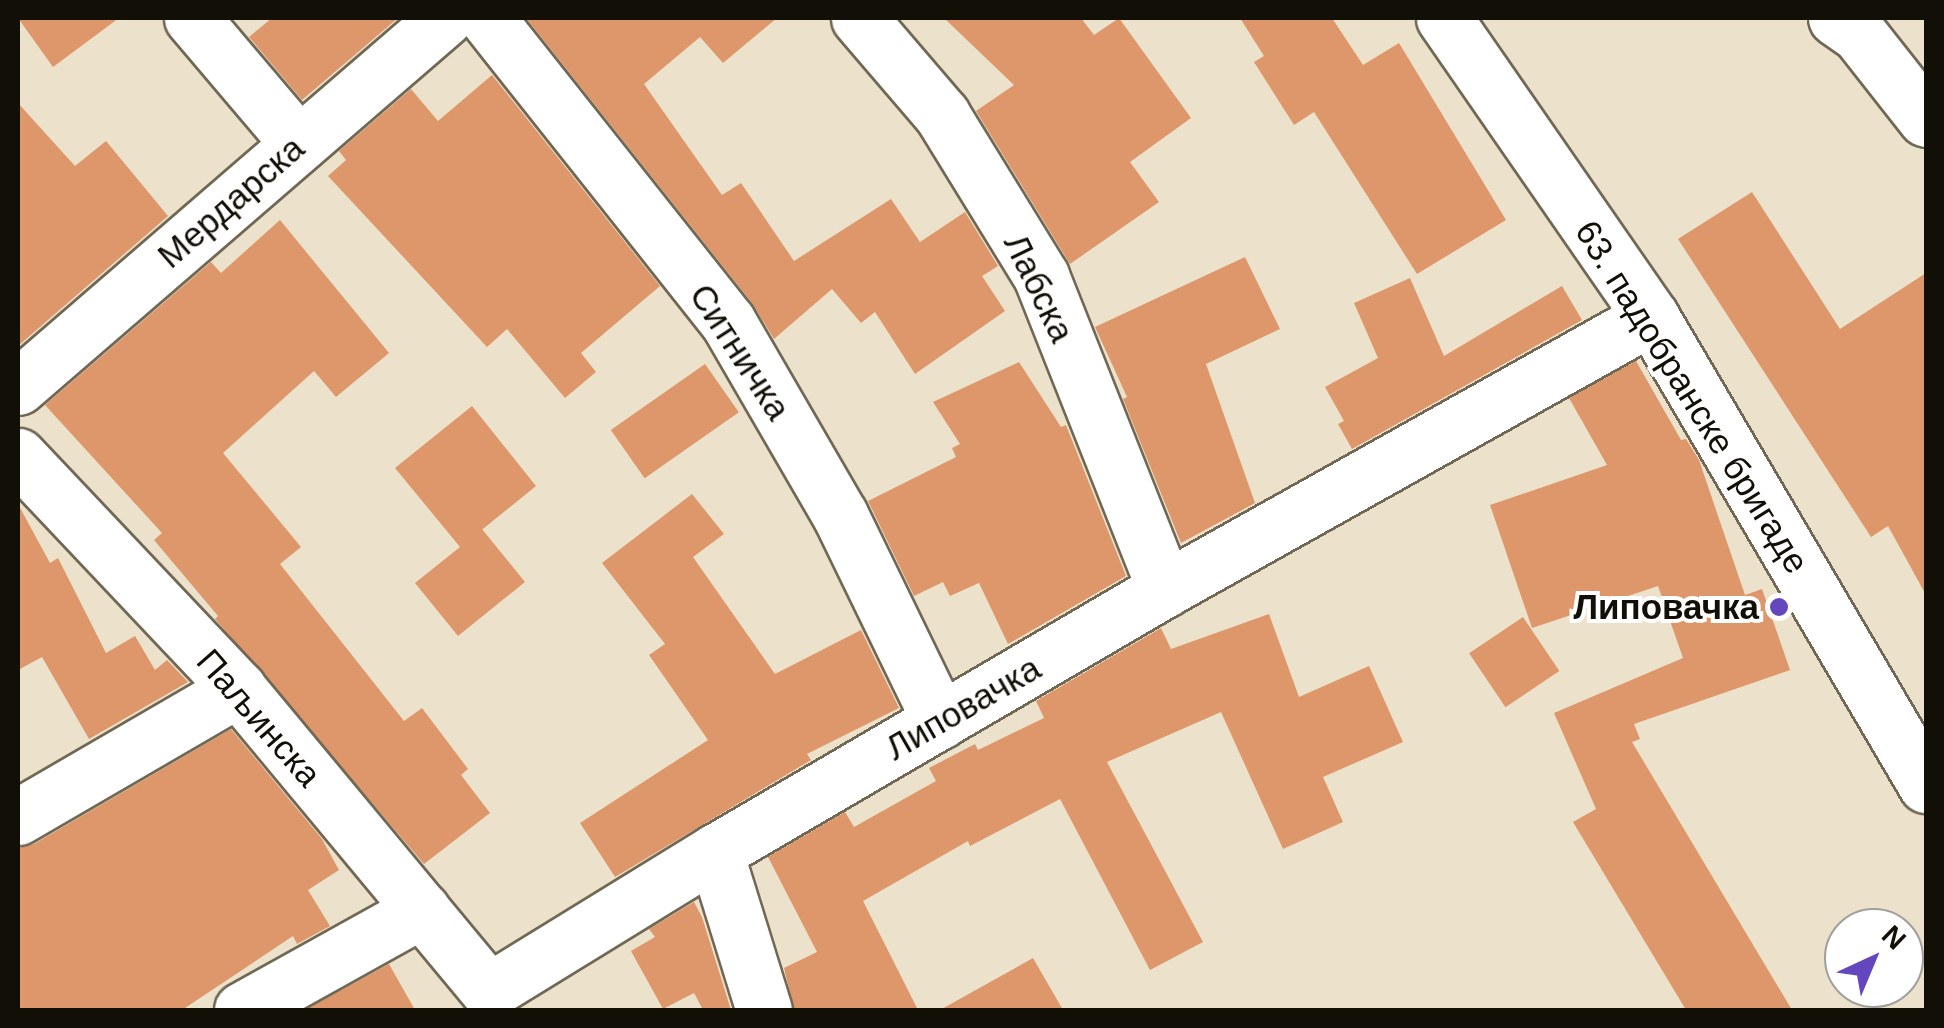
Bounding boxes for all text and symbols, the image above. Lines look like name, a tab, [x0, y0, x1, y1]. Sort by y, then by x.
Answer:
street label: Мердарска	[149, 127, 313, 277]
street label: 63. падобранске бригаде	[1566, 213, 1818, 581]
street label: Лабска	[995, 227, 1083, 349]
street label: Ситничка	[681, 276, 799, 428]
place label: Липовачка	[1573, 586, 1759, 628]
marker: Липовачка	[1768, 596, 1790, 618]
street label: Паљинска	[188, 641, 330, 795]
street label: Липовачка	[878, 647, 1048, 769]
north arrow	[1824, 908, 1924, 1008]
text: N	[1876, 919, 1912, 956]

